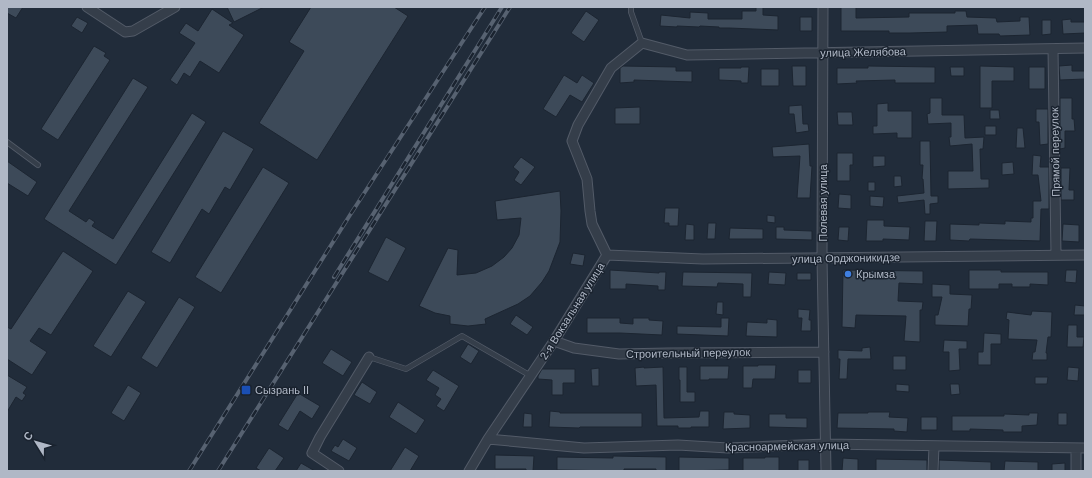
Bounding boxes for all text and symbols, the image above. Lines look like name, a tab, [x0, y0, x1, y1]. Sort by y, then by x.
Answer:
street label: улица Желябова	[820, 45, 907, 59]
street label: Прямой переулок	[1048, 107, 1062, 197]
street label: Полевая улица	[817, 163, 829, 242]
street label: улица Орджоникидзе	[792, 251, 900, 265]
street label: 2-я Вокзальная улица	[537, 260, 607, 362]
place label: Крымза	[856, 268, 896, 280]
marker: Крымза	[843, 269, 853, 279]
street label: Строительный переулок	[626, 346, 750, 360]
marker: Сызрань II	[240, 384, 252, 396]
place label: Сызрань II	[255, 384, 309, 396]
north arrow	[16, 422, 56, 462]
text: С	[21, 429, 35, 443]
street label: Красноармейская улица	[725, 439, 850, 453]

